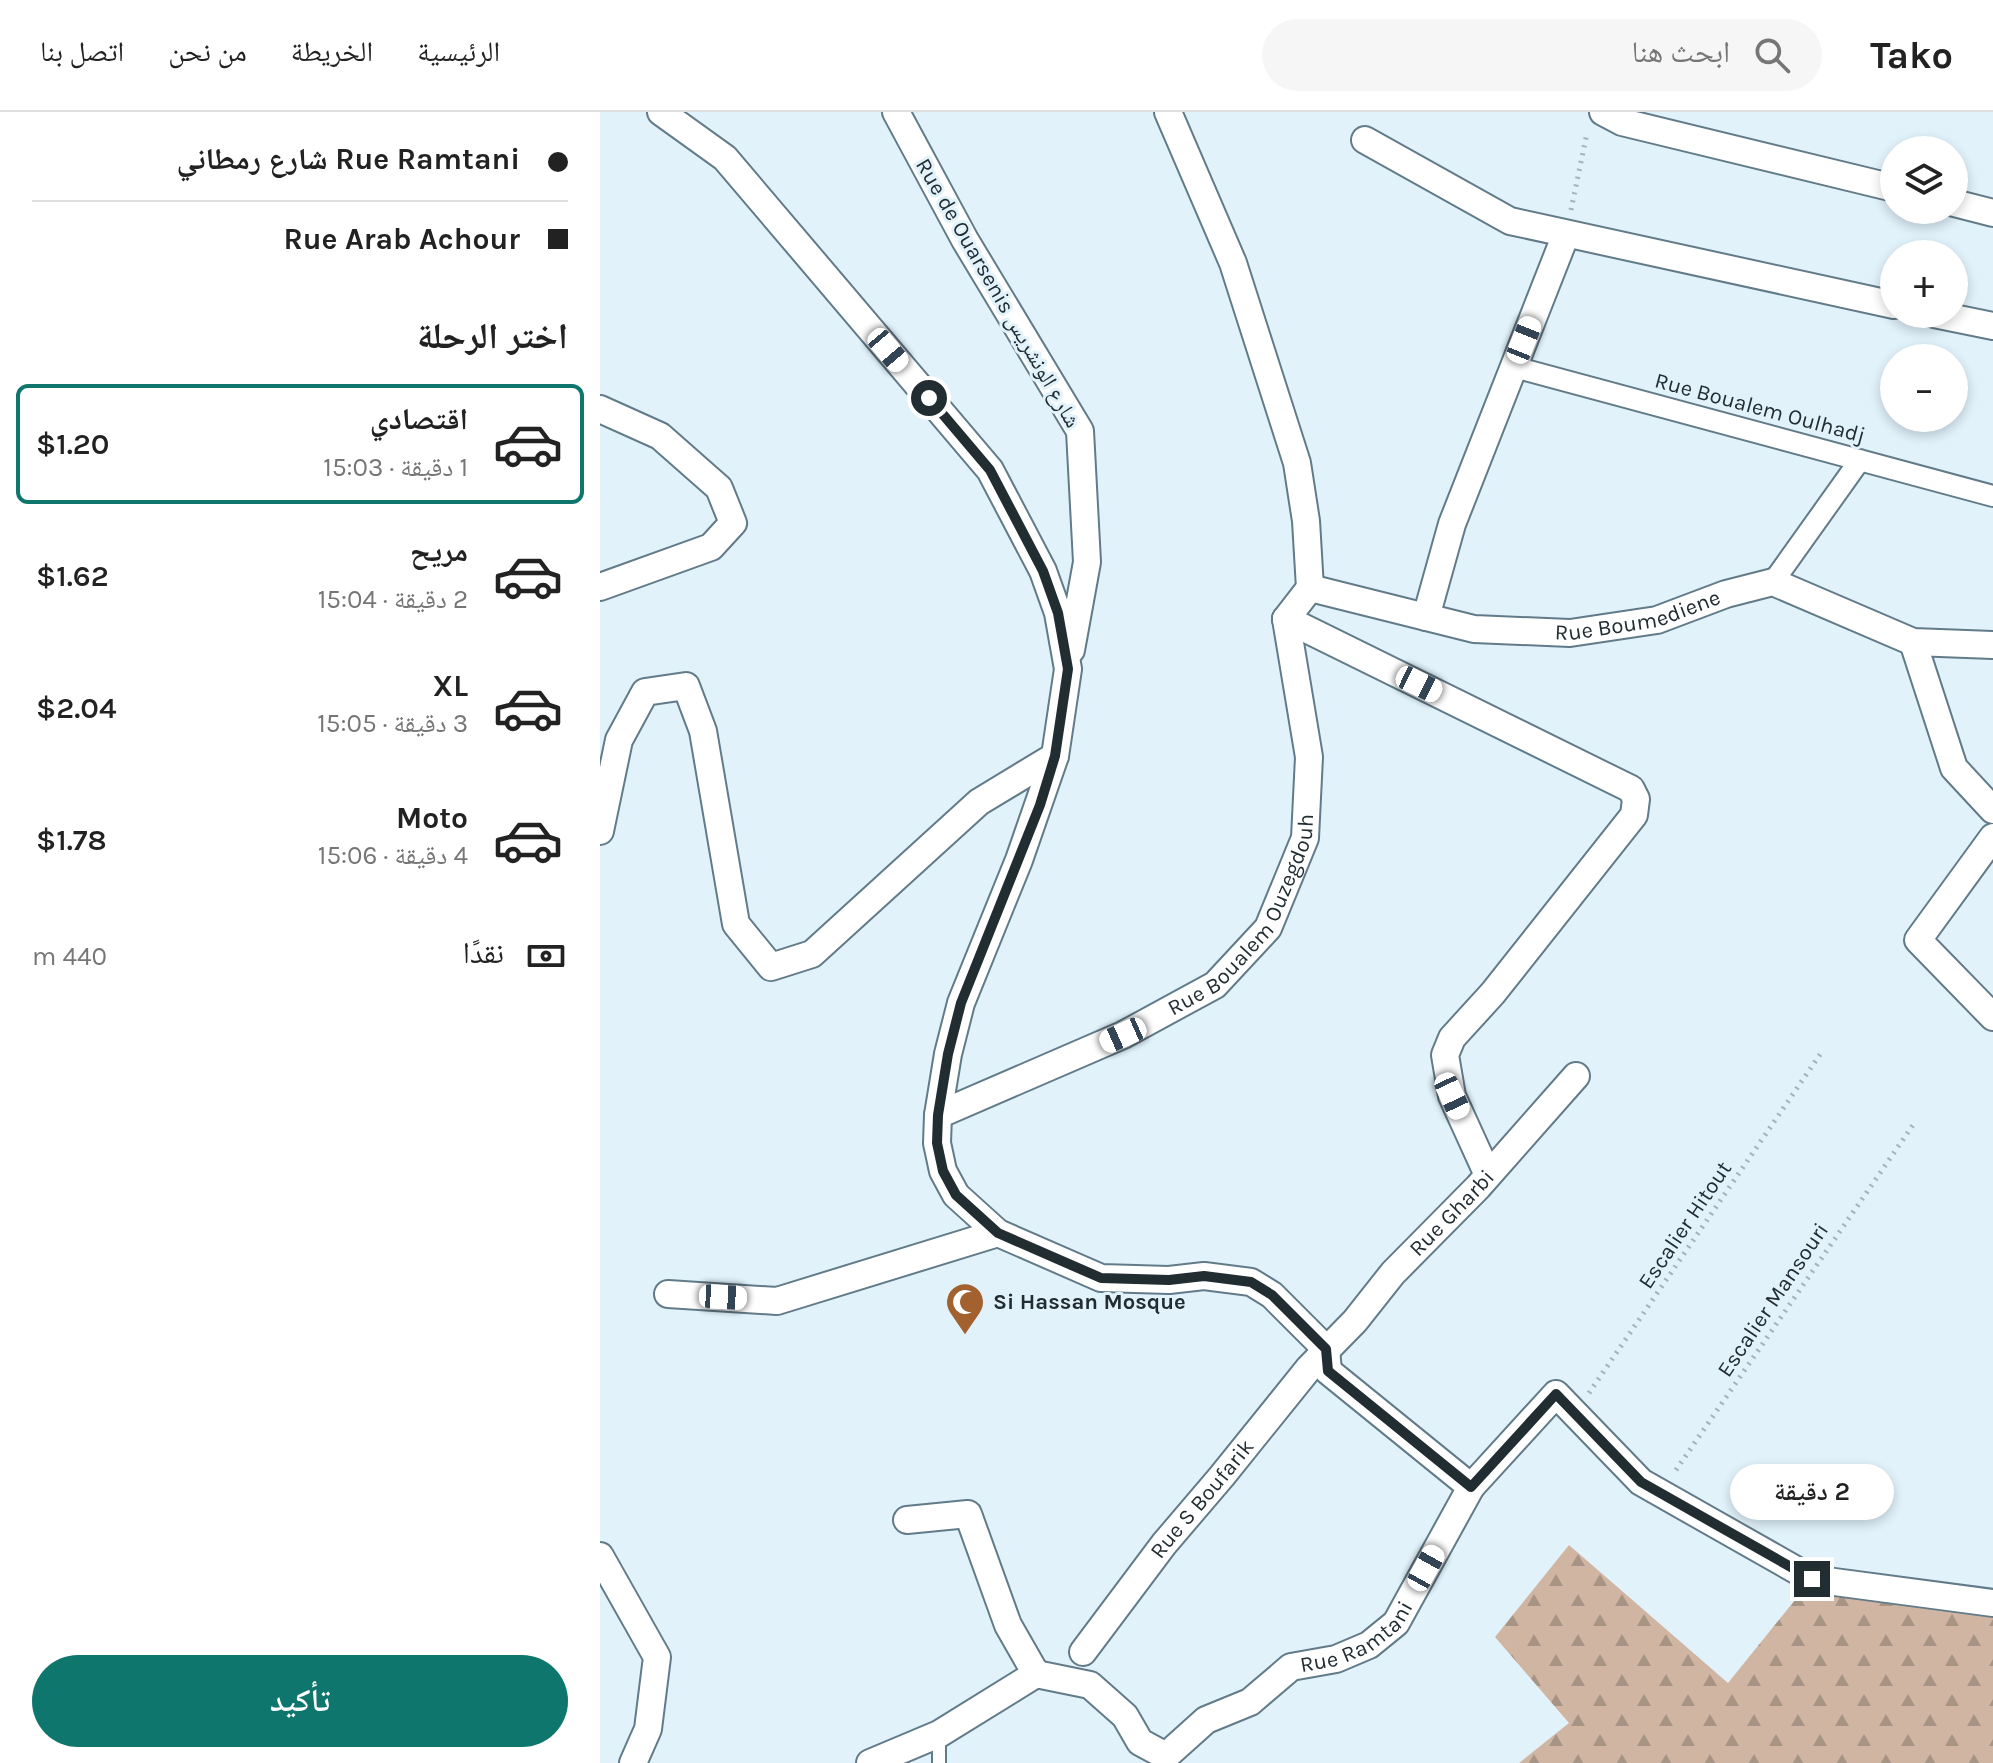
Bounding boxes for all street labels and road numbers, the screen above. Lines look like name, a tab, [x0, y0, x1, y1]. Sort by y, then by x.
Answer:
street label: Rue de Ouarsenis شارع الونشريس	[910, 154, 1086, 432]
street label: Rue Boualem Oulhadj	[1652, 367, 1868, 449]
street label: Rue Boumediene	[1554, 584, 1724, 646]
street label: Rue Boualem Ouzegdouh	[1163, 813, 1319, 1021]
street label: Escalier Hitout	[1633, 1156, 1737, 1294]
street label: Rue Gharbi	[1404, 1165, 1500, 1262]
street label: Escalier Mansouri	[1712, 1218, 1834, 1382]
street label: Rue S Boufarik	[1145, 1434, 1259, 1564]
street label: Rue Ramtani	[1298, 1597, 1418, 1678]

